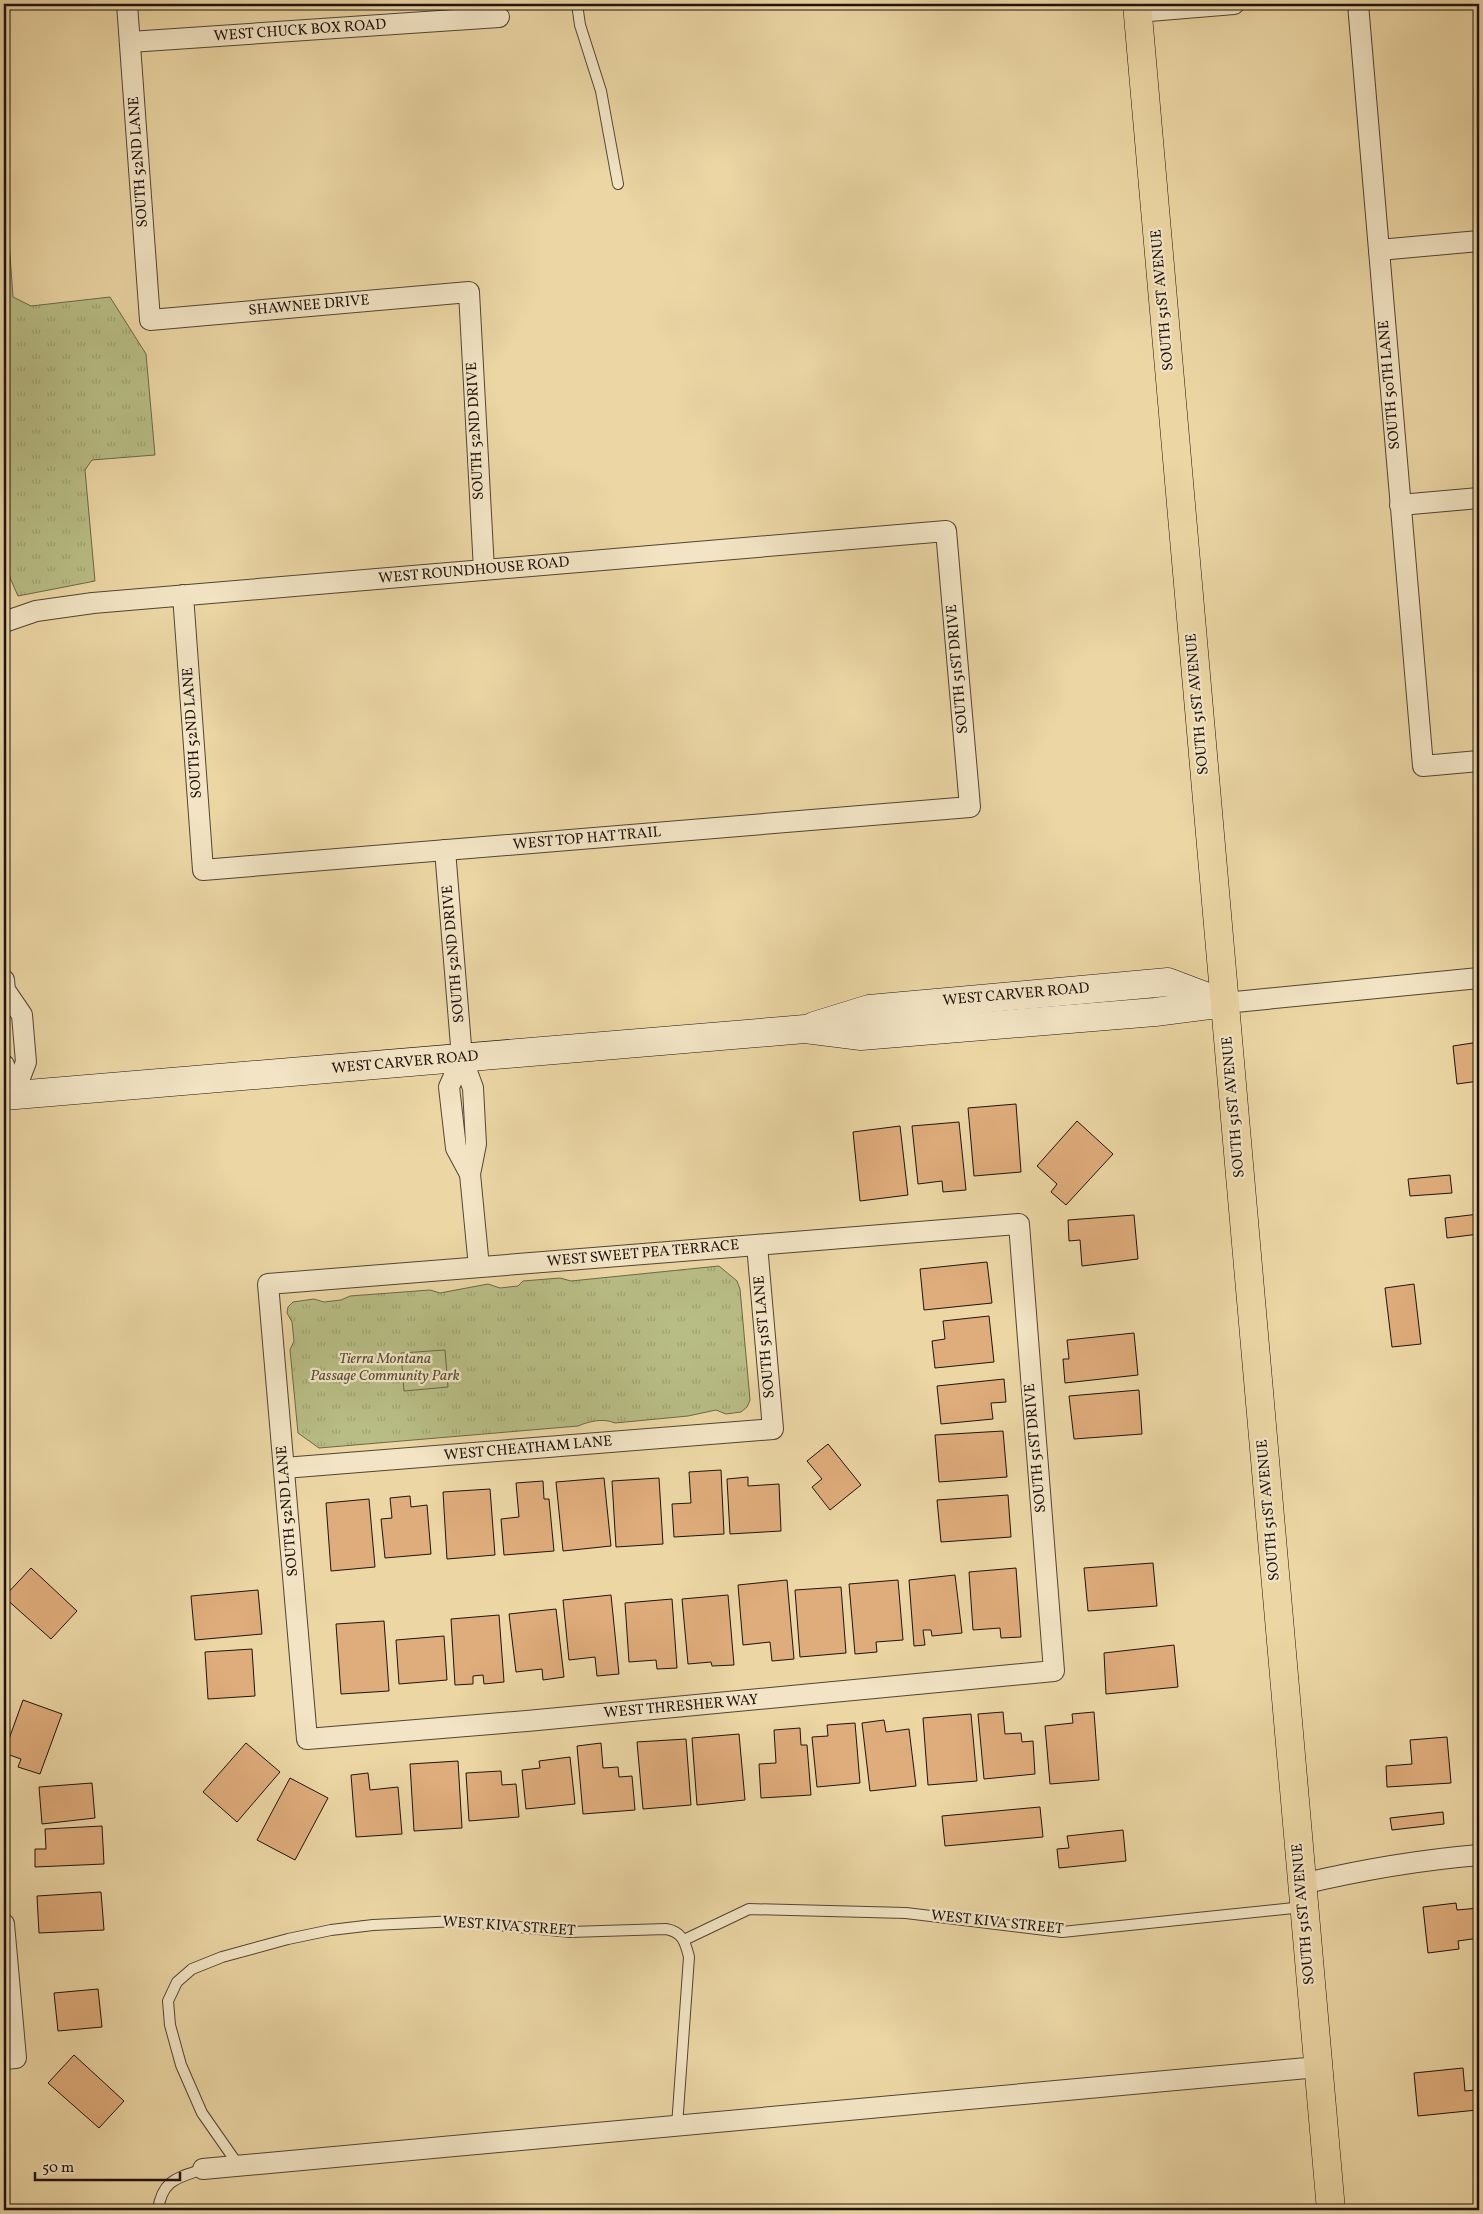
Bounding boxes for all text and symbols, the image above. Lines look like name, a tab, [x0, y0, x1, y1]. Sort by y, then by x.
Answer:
street label: WEST CHUCK BOX ROAD	[213, 14, 387, 48]
street label: SOUTH 52ND LANE	[124, 96, 154, 228]
street label: SOUTH 51ST AVENUE	[1146, 228, 1180, 372]
street label: SHAWNEE DRIVE	[248, 290, 370, 322]
street label: SOUTH 50TH LANE	[1374, 319, 1406, 451]
street label: SOUTH 52ND DRIVE	[462, 361, 490, 501]
street label: WEST ROUNDHOUSE ROAD	[378, 552, 570, 590]
street label: SOUTH 51ST DRIVE	[942, 603, 974, 735]
street label: SOUTH 51ST AVENUE	[1181, 632, 1215, 776]
street label: SOUTH 52ND LANE	[178, 667, 208, 799]
street label: WEST TOP HAT TRAIL	[512, 822, 662, 856]
street label: SOUTH 52ND DRIVE	[438, 884, 470, 1024]
street label: WEST CARVER ROAD	[942, 978, 1090, 1012]
street label: SOUTH 51ST AVENUE	[1217, 1035, 1251, 1179]
street label: WEST CARVER ROAD	[331, 1046, 479, 1080]
street label: WEST SWEET PEA TERRACE	[546, 1235, 740, 1273]
street label: SOUTH 51ST LANE	[749, 1275, 781, 1399]
park label: Tierra Montana Passage Community Park	[310, 1349, 460, 1387]
street label: SOUTH 51ST DRIVE	[1020, 1382, 1052, 1514]
street label: WEST CHEATHAM LANE	[443, 1431, 613, 1467]
street label: SOUTH 51ST AVENUE	[1252, 1438, 1286, 1582]
street label: SOUTH 52ND LANE	[272, 1445, 304, 1577]
street label: WEST THRESHER WAY	[603, 1690, 760, 1724]
street label: SOUTH 51ST AVENUE	[1287, 1842, 1321, 1986]
street label: WEST KIVA STREET	[930, 1906, 1065, 1940]
street label: WEST KIVA STREET	[442, 1912, 576, 1942]
scale bar	[35, 2149, 180, 2181]
text: 50 m	[42, 2158, 74, 2179]

